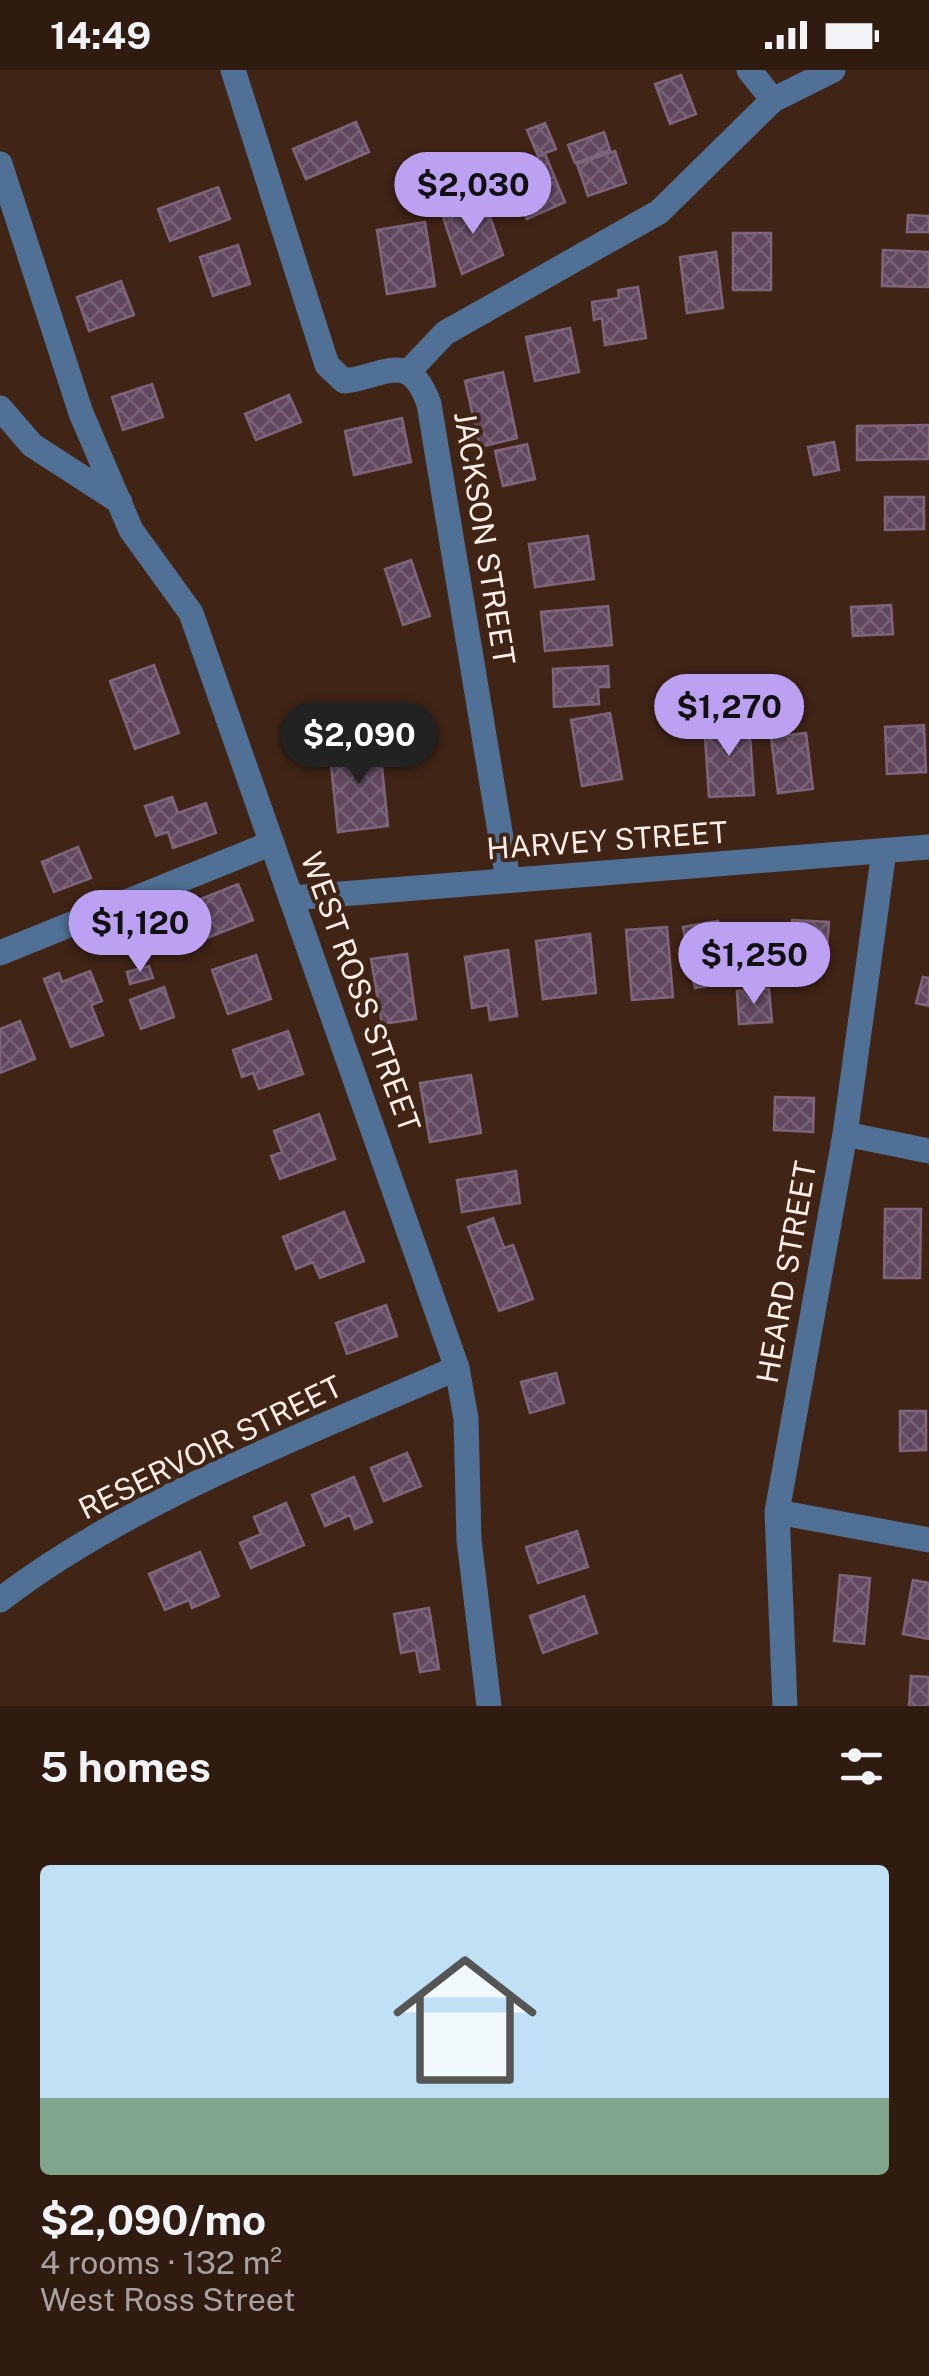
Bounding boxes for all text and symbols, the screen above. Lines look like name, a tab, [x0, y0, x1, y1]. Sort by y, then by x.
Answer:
text: 14:49	[50, 13, 151, 58]
pin: $2,030	[392, 152, 554, 237]
text: $2,030	[416, 166, 530, 203]
street label: JACKSON STREET	[447, 409, 523, 668]
pin: $1,270	[648, 674, 810, 759]
text: $1,270	[676, 688, 782, 725]
pin: $2,090	[278, 702, 440, 787]
text: $2,090	[302, 716, 416, 753]
street label: HARVEY STREET	[485, 814, 729, 866]
street label: WEST ROSS STREET	[294, 847, 428, 1137]
pin: $1,120	[59, 890, 221, 975]
text: $1,120	[91, 904, 189, 941]
pin: $1,250	[673, 922, 835, 1007]
text: $1,250	[700, 936, 808, 973]
street label: HEARD STREET	[749, 1158, 823, 1386]
street label: RESERVOIR STREET	[72, 1367, 348, 1526]
icon: filters	[834, 1739, 889, 1794]
text: 5 homes	[40, 1742, 211, 1791]
icon: home	[375, 1930, 555, 2110]
text: $2,090/mo	[40, 2195, 266, 2244]
text: 4 rooms · 132 m²	[40, 2244, 282, 2281]
text: West Ross Street	[40, 2281, 296, 2318]

